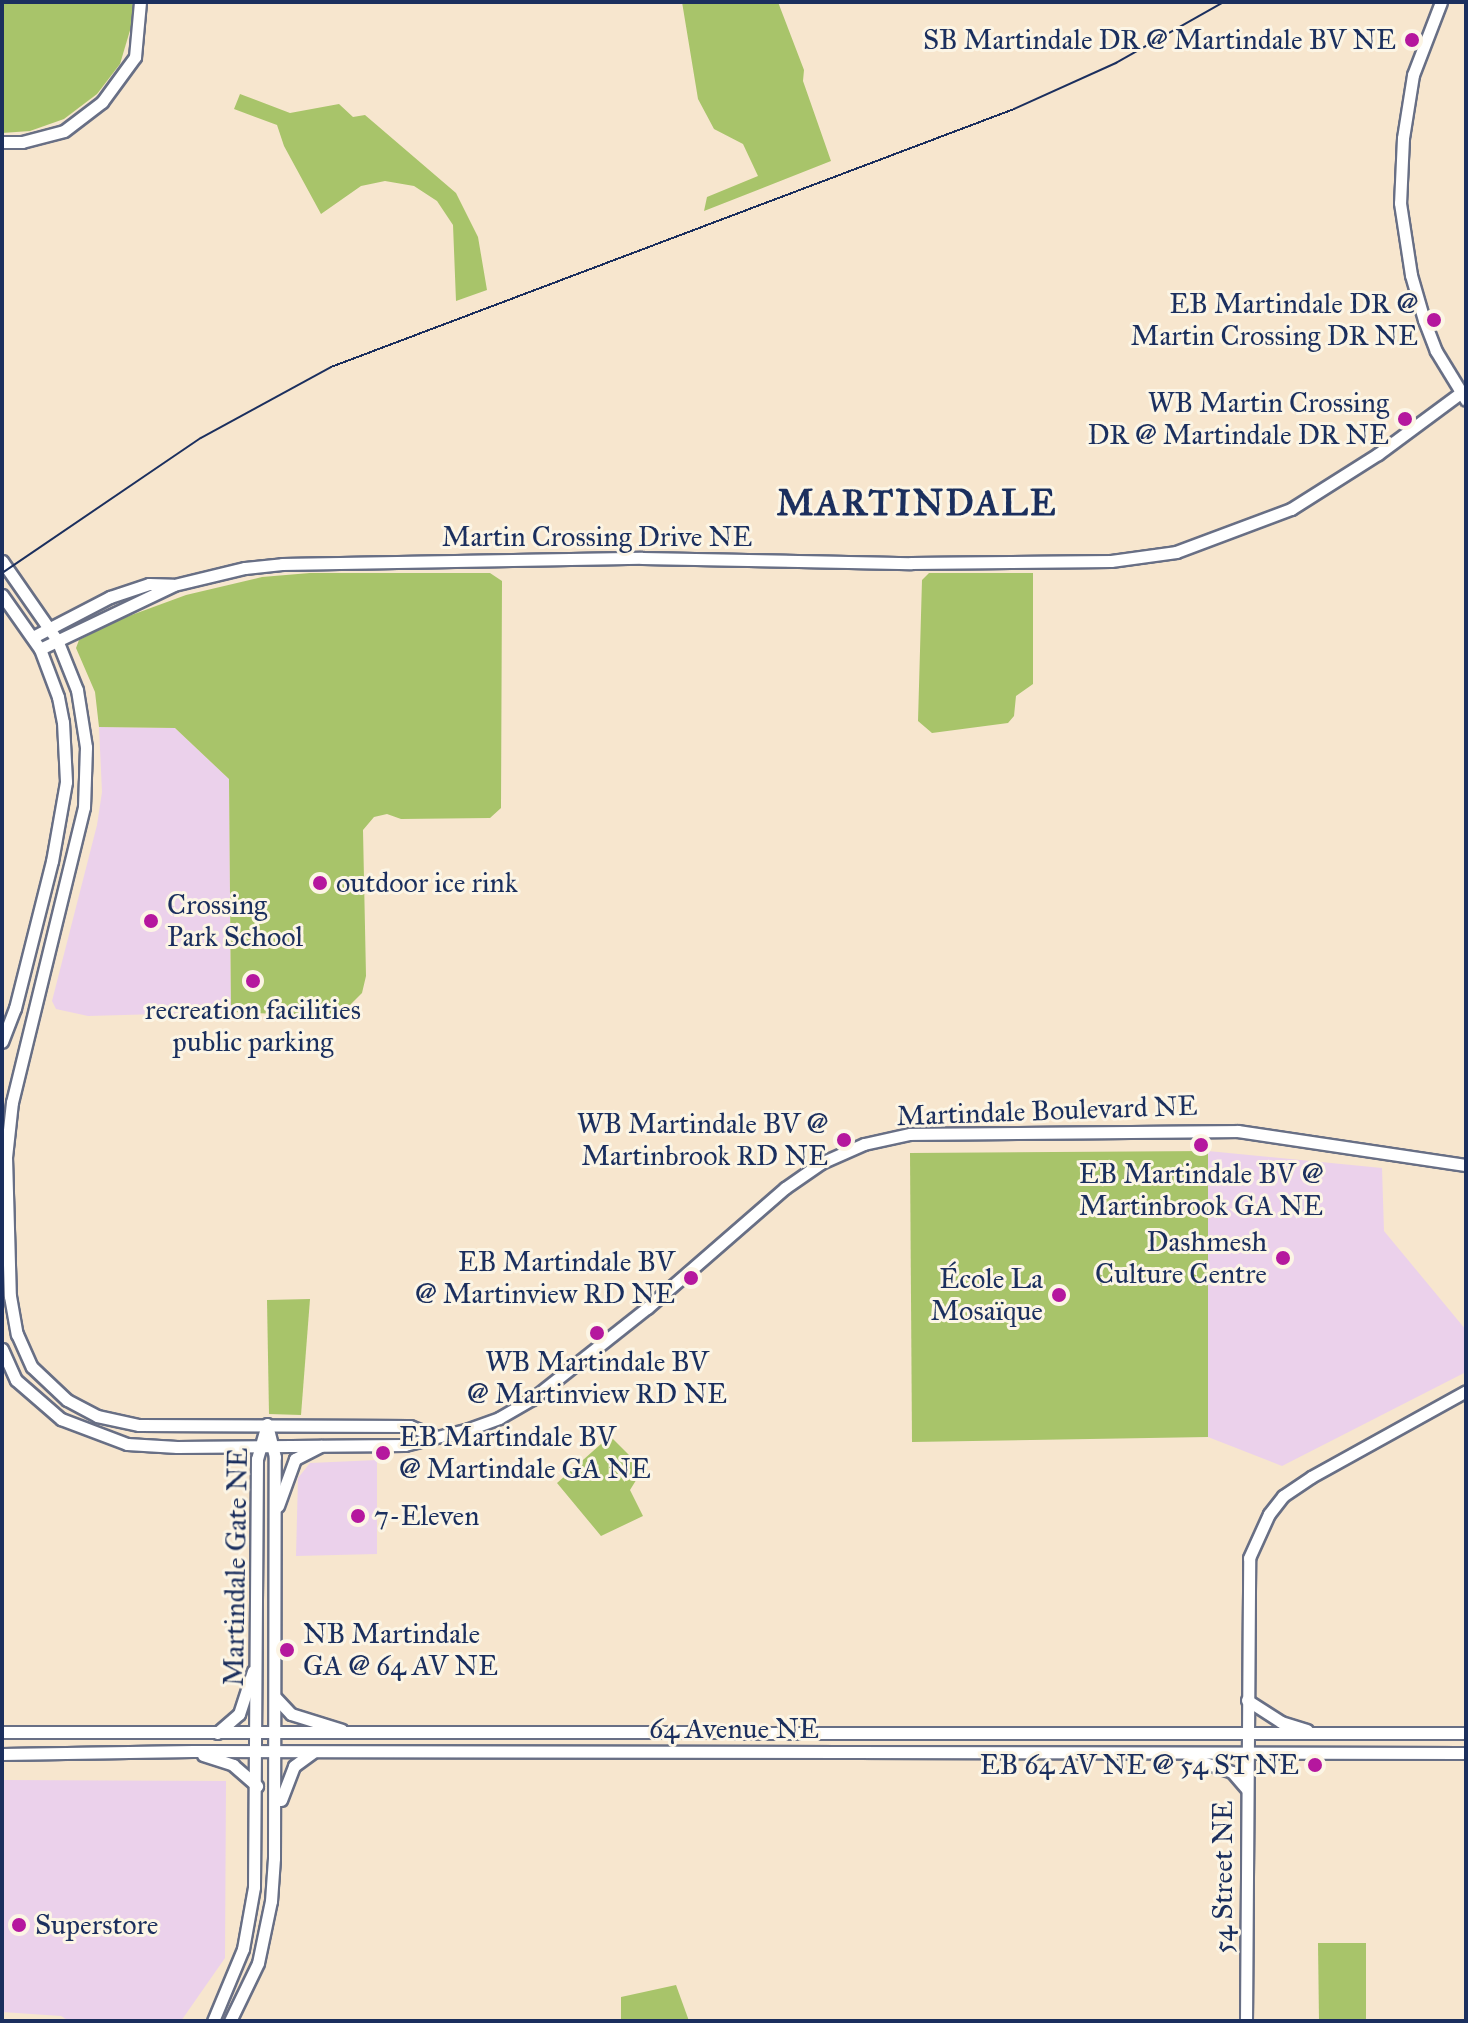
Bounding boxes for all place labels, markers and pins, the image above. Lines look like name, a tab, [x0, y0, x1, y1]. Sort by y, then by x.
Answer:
place label: SB Martindale DR @ Martindale BV NE	[923, 23, 1396, 57]
marker: SB Martindale DR @ Martindale BV NE	[1403, 31, 1421, 49]
place label: EB Martindale DR @ Martin Crossing DR NE	[1131, 287, 1418, 353]
marker: EB Martindale DR @ Martin Crossing DR NE	[1425, 311, 1443, 329]
place label: WB Martin Crossing DR @ Martindale DR NE	[1088, 386, 1389, 452]
marker: WB Martin Crossing DR @ Martindale DR NE	[1396, 410, 1414, 428]
place label: outdoor ice rink	[336, 866, 518, 900]
marker: outdoor ice rink	[311, 874, 329, 892]
place label: Crossing Park School	[167, 888, 303, 954]
marker: Crossing Park School	[142, 912, 160, 930]
marker: recreation facilities public parking	[244, 972, 262, 990]
place label: recreation facilities public parking	[145, 993, 361, 1059]
place label: WB Martindale BV @ Martinbrook RD NE	[577, 1107, 828, 1173]
marker: WB Martindale BV @ Martinbrook RD NE	[835, 1131, 853, 1149]
marker: EB Martindale BV @ Martinbrook GA NE	[1192, 1136, 1210, 1154]
place label: EB Martindale BV @ Martinbrook GA NE	[1079, 1157, 1323, 1223]
place label: Dashmesh Culture Centre	[1095, 1225, 1267, 1291]
place label: EB Martindale BV @ Martinview RD NE	[415, 1245, 675, 1311]
marker: Dashmesh Culture Centre	[1274, 1249, 1292, 1267]
place label: École La Mosaïque	[931, 1262, 1043, 1328]
marker: EB Martindale BV @ Martinview RD NE	[682, 1269, 700, 1287]
marker: École La Mosaïque	[1050, 1286, 1068, 1304]
marker: WB Martindale BV @ Martinview RD NE	[588, 1324, 606, 1342]
place label: WB Martindale BV @ Martinview RD NE	[467, 1345, 727, 1411]
place label: EB Martindale BV @ Martindale GA NE	[399, 1420, 651, 1486]
marker: EB Martindale BV @ Martindale GA NE	[374, 1444, 392, 1462]
place label: 7-Eleven	[374, 1499, 479, 1533]
marker: 7-Eleven	[349, 1507, 367, 1525]
place label: NB Martindale GA @ 64 AV NE	[303, 1617, 498, 1683]
marker: NB Martindale GA @ 64 AV NE	[278, 1641, 296, 1659]
place label: EB 64 AV NE @ 54 ST NE	[980, 1748, 1299, 1782]
marker: EB 64 AV NE @ 54 ST NE	[1306, 1756, 1324, 1774]
place label: Superstore	[35, 1908, 159, 1942]
marker: Superstore	[10, 1916, 28, 1934]

